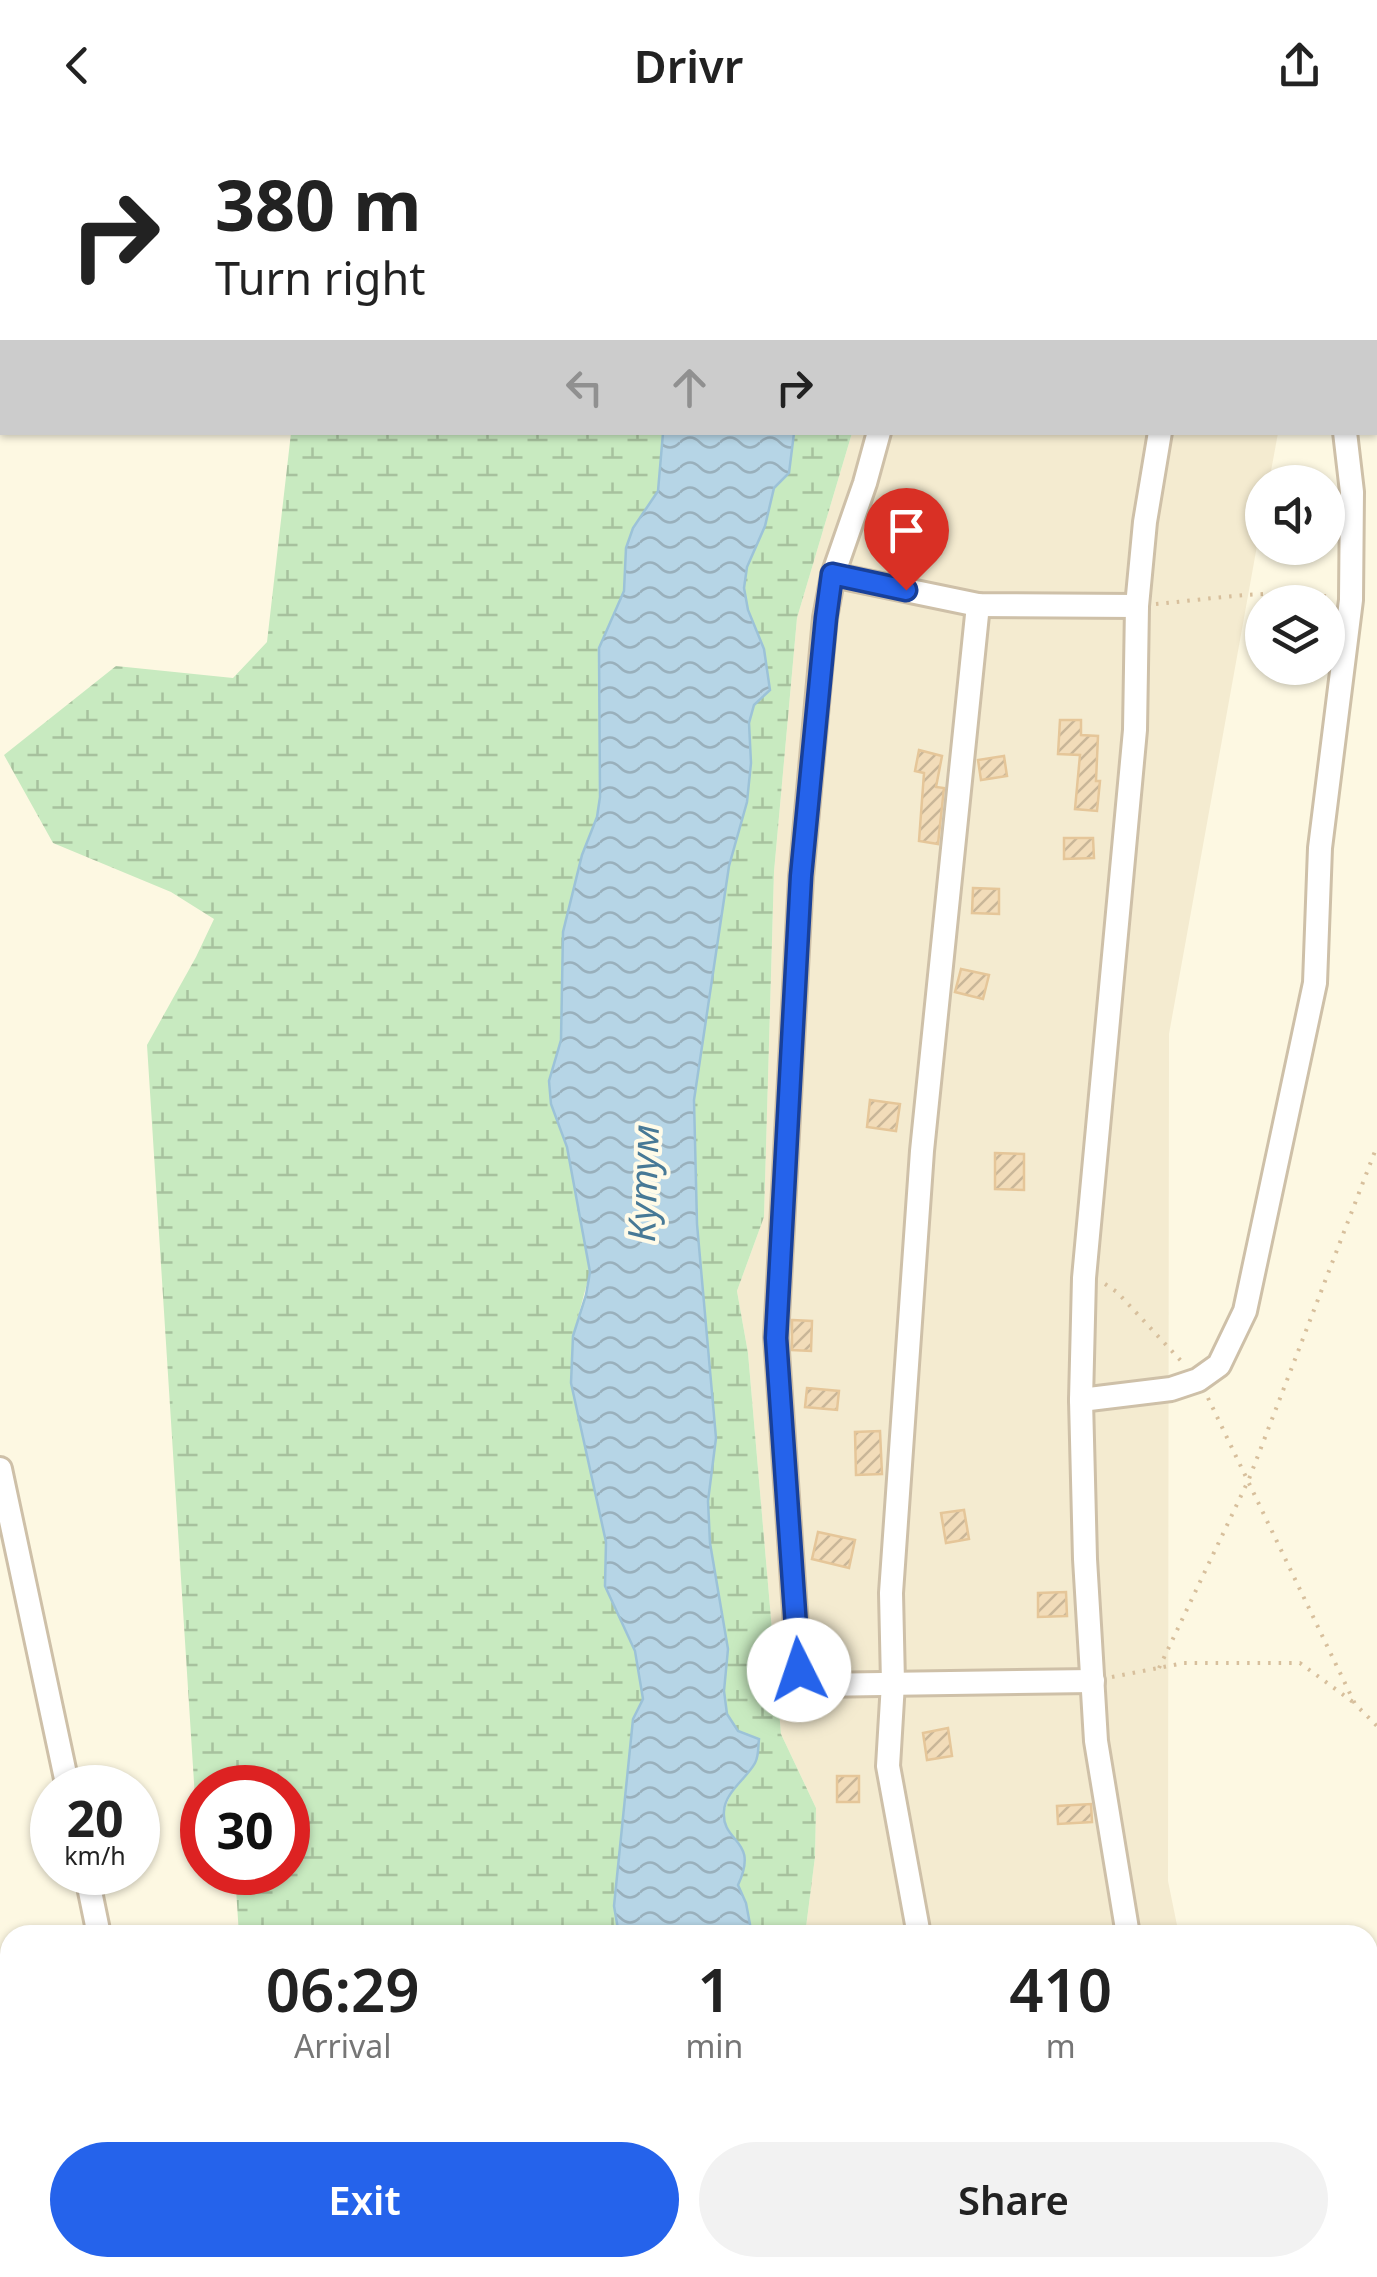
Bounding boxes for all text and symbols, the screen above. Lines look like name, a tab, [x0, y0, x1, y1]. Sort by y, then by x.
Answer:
text: Drivr	[634, 35, 743, 96]
icon: back	[50, 38, 105, 93]
icon: share	[1272, 38, 1327, 93]
text: 380 m	[215, 156, 422, 252]
icon: right	[50, 170, 180, 300]
text: Turn right	[215, 247, 426, 308]
icon: left	[557, 360, 612, 415]
icon: ahead	[662, 360, 717, 415]
icon: right	[767, 360, 822, 415]
map controls	[1245, 465, 1345, 685]
button: sound	[1245, 465, 1345, 565]
pin	[864, 488, 949, 591]
icon: arrive	[879, 503, 934, 558]
button: layers	[1245, 585, 1345, 685]
water label: Кутум	[614, 1123, 670, 1243]
position arrow	[747, 1618, 851, 1722]
speed limit sign: 30	[180, 1765, 310, 1895]
text: 20	[66, 1784, 124, 1852]
text: km/h	[64, 1838, 126, 1872]
text: 06:29	[266, 1948, 420, 2030]
text: 1	[697, 1948, 732, 2030]
text: 410	[1009, 1948, 1112, 2030]
text: Arrival	[294, 2024, 392, 2067]
text: min	[685, 2024, 743, 2067]
text: m	[1046, 2024, 1076, 2067]
button: Exit	[50, 2142, 679, 2257]
button: Share	[699, 2142, 1328, 2257]

